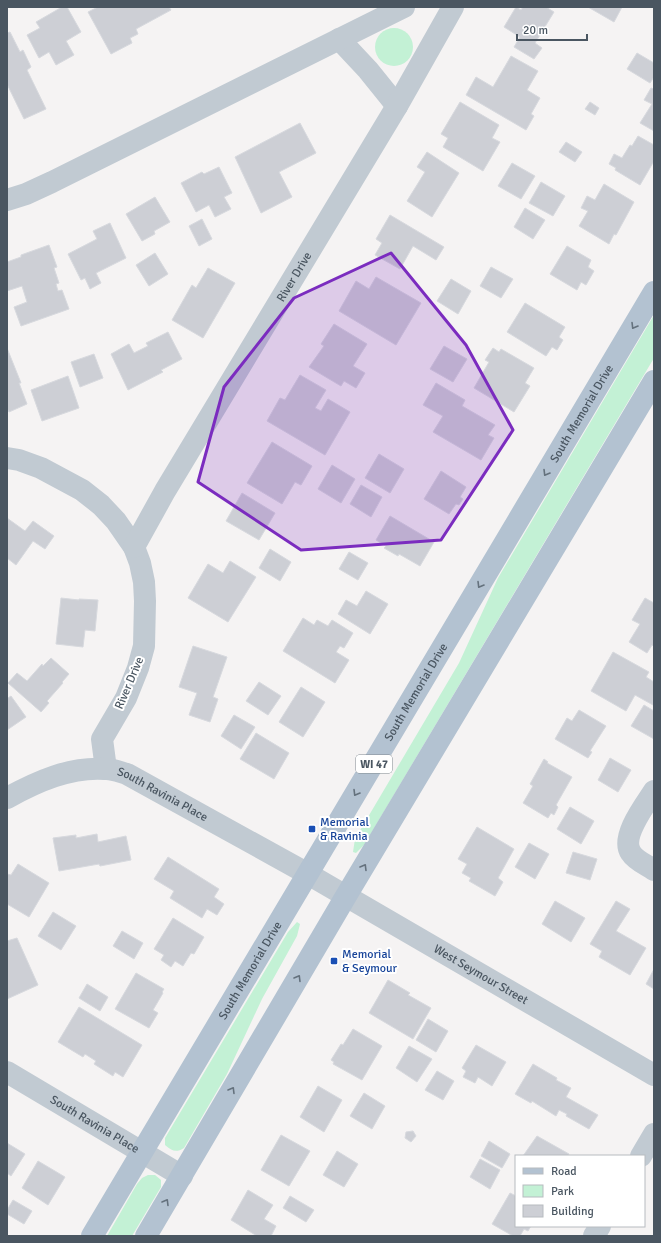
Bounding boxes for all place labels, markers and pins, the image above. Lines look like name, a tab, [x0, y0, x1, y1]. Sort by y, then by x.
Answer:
place label: Memorial & Ravinia	[320, 815, 369, 844]
marker: Memorial & Ravinia	[307, 824, 317, 834]
place label: Memorial & Seymour	[342, 947, 398, 976]
marker: Memorial & Seymour	[329, 956, 339, 966]

